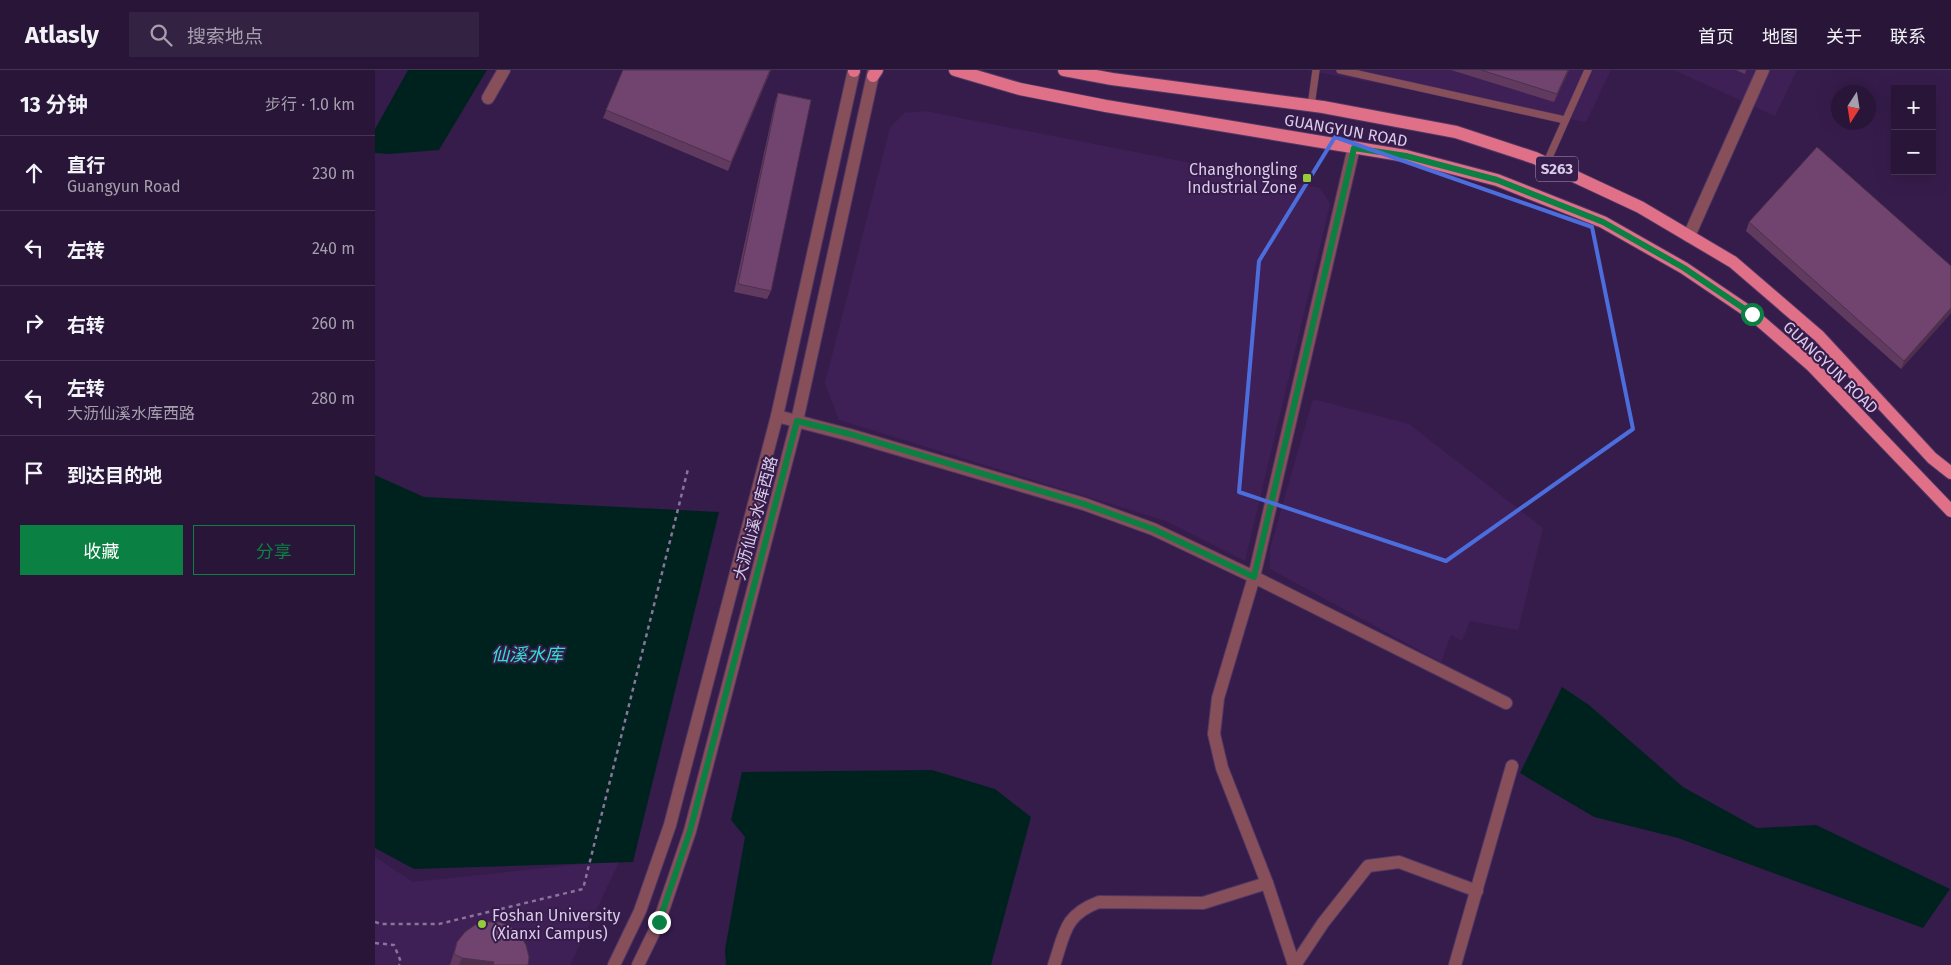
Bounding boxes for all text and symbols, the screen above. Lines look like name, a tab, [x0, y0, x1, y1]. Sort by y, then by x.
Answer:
search box	[129, 12, 479, 57]
text: Atlasly	[25, 21, 99, 49]
icon: search	[147, 21, 175, 49]
text: 搜索地点	[187, 25, 263, 48]
text: 首页	[1698, 26, 1734, 48]
text: 地图	[1762, 26, 1798, 48]
text: 关于	[1826, 26, 1862, 48]
text: 联系	[1890, 26, 1926, 48]
north arrow	[1831, 85, 1876, 130]
map controls	[1891, 85, 1936, 175]
button: +	[1891, 85, 1936, 130]
text: 13 分钟	[20, 92, 88, 118]
text: 步行 · 1.0 km	[265, 95, 355, 114]
street label: GUANGYUN ROAD	[1283, 110, 1409, 151]
button: −	[1891, 130, 1936, 175]
text: 直行	[67, 154, 105, 177]
road number: S263	[1536, 156, 1578, 182]
icon: ahead	[20, 159, 48, 187]
place label: Changhongling Industrial Zone	[1187, 160, 1298, 197]
text: 230 m	[312, 164, 355, 183]
marker: Changhongling Industrial Zone	[1301, 172, 1313, 184]
text: Guangyun Road	[67, 177, 181, 196]
icon: left	[20, 234, 48, 262]
text: 左转	[67, 239, 105, 262]
text: 240 m	[312, 239, 355, 258]
route start	[1741, 303, 1764, 326]
icon: right	[20, 309, 48, 337]
text: 右转	[67, 314, 105, 337]
text: 260 m	[312, 314, 355, 333]
street label: GUANGYUN ROAD	[1779, 317, 1882, 418]
text: 左转	[67, 377, 105, 400]
icon: left	[20, 384, 48, 412]
text: 280 m	[311, 389, 355, 408]
text: 大沥仙溪水库西路	[67, 404, 195, 423]
street label: 大沥仙溪水库西路	[730, 454, 781, 582]
icon: arrive	[20, 459, 48, 487]
text: 到达目的地	[67, 464, 162, 487]
button: 收藏	[20, 525, 183, 575]
button: 分享	[193, 525, 355, 575]
water label: 仙溪水库	[491, 644, 566, 666]
place label: Foshan University (Xianxi Campus)	[492, 906, 620, 943]
route end	[648, 911, 671, 934]
marker: Foshan University (Xianxi Campus)	[476, 918, 488, 930]

